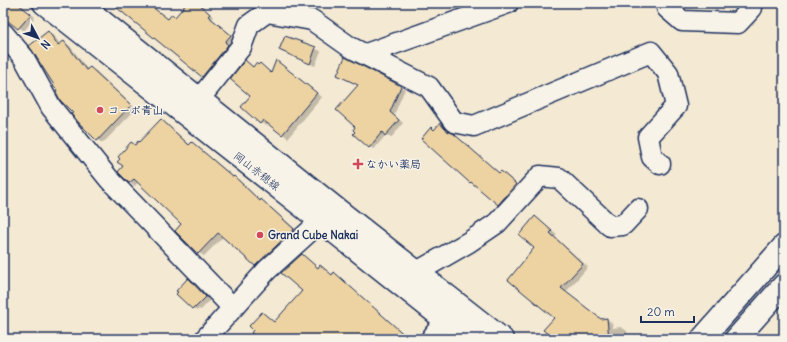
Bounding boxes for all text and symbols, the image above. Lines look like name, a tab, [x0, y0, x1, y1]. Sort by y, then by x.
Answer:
north arrow	[18, 18, 58, 58]
text: N	[38, 37, 53, 52]
place label: コーポ青山	[108, 103, 163, 117]
marker: コーポ青山	[95, 105, 105, 115]
street label: 岡山赤穂線	[231, 149, 283, 193]
place label: なかい薬局	[366, 157, 421, 171]
marker: なかい薬局	[353, 159, 363, 169]
place label: Grand Cube Nakai	[268, 228, 358, 242]
marker: Grand Cube Nakai	[255, 230, 265, 240]
scale bar	[641, 298, 694, 324]
text: 20 m	[647, 304, 675, 319]

